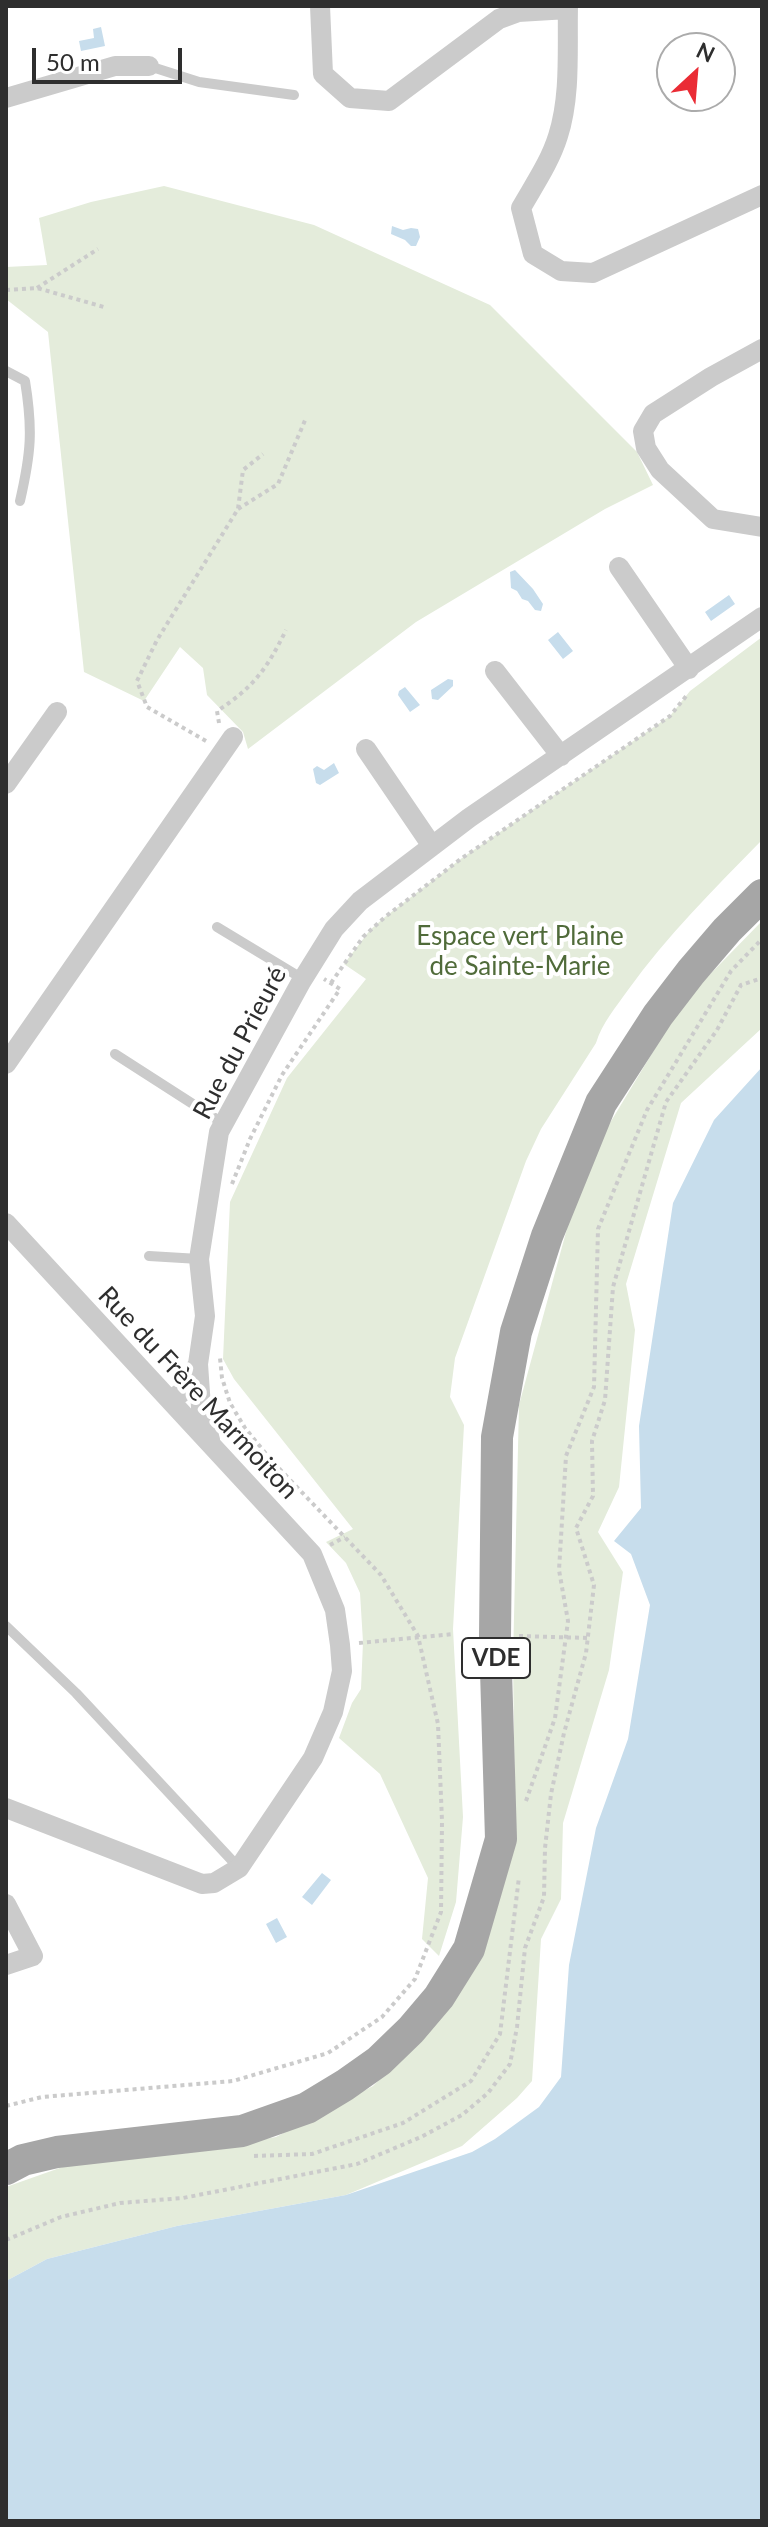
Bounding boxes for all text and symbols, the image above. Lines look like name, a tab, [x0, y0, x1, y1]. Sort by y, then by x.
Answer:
scale bar	[36, 32, 186, 82]
north arrow	[656, 32, 736, 112]
text: N	[692, 36, 719, 68]
text: 50 m	[46, 47, 100, 76]
park label: Espace vert Plaine de Sainte-Marie	[416, 921, 624, 982]
street label: Rue du Prieuré	[187, 961, 293, 1125]
street label: Rue du Frère Marmoiton	[91, 1280, 305, 1506]
road number: VDE	[462, 1638, 530, 1678]

